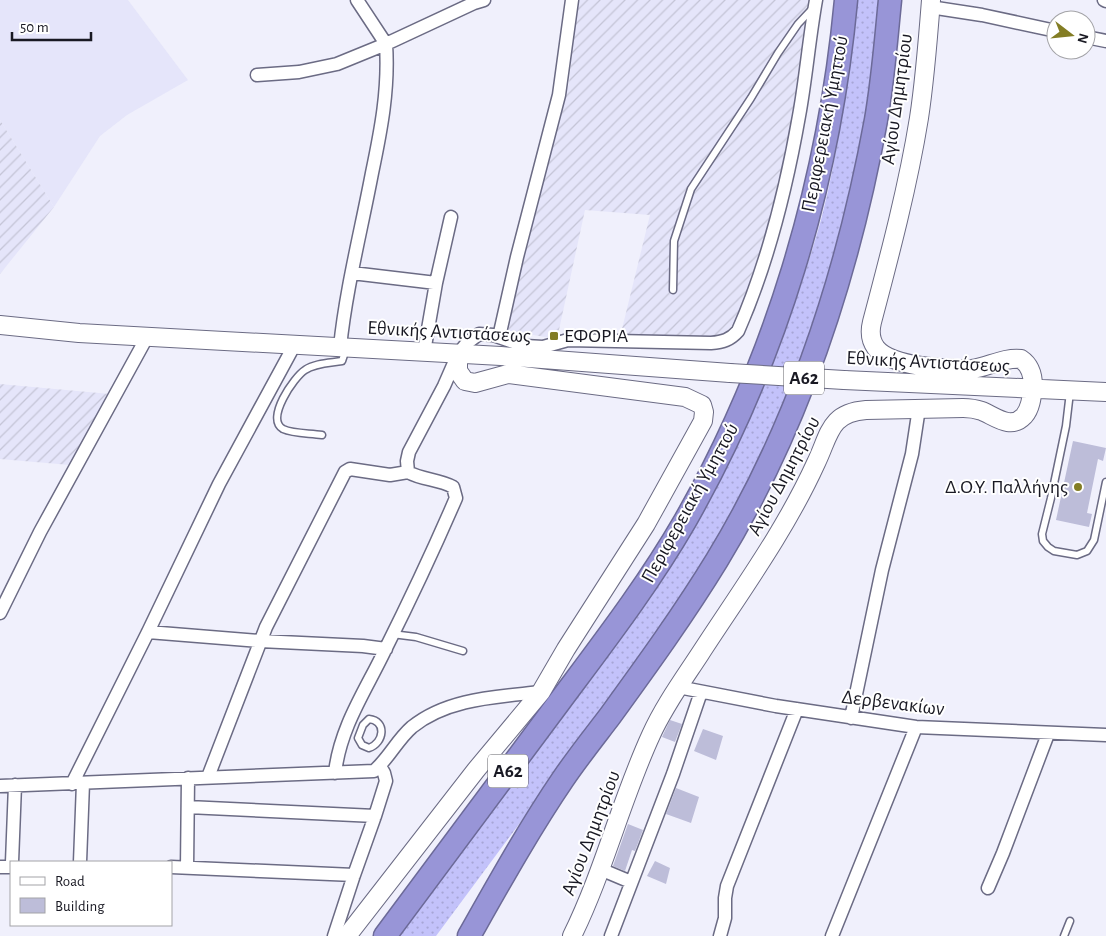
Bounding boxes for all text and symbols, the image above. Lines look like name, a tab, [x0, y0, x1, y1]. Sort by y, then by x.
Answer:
scale bar	[12, 10, 91, 42]
north arrow	[1046, 10, 1096, 60]
text: 50 m	[20, 20, 49, 35]
street label: Αγίου Δημητρίου	[878, 32, 916, 166]
text: N	[1074, 32, 1091, 45]
street label: Περιφερειακή Υμηττού	[798, 34, 852, 214]
street label: Εθνικής Αντιστάσεως	[367, 318, 531, 346]
place label: ΕΦΟΡΙΑ	[564, 326, 629, 346]
marker: ΕΦΟΡΙΑ	[548, 330, 560, 342]
street label: Εθνικής Αντιστάσεως	[846, 348, 1010, 376]
road number: Α62	[784, 362, 824, 394]
street label: Αγίου Δημητρίου	[744, 413, 824, 539]
street label: Περιφερειακή Υμηττού	[638, 420, 742, 586]
place label: Δ.Ο.Υ. Παλλήνης	[945, 477, 1068, 497]
marker: Δ.Ο.Υ. Παλλήνης	[1072, 481, 1084, 493]
street label: Δερβενακίων	[841, 687, 945, 719]
road number: Α62	[488, 754, 528, 788]
street label: Αγίου Δημητρίου	[558, 768, 624, 898]
legend	[10, 861, 172, 926]
text: Road	[55, 874, 85, 889]
text: Building	[55, 899, 105, 914]

